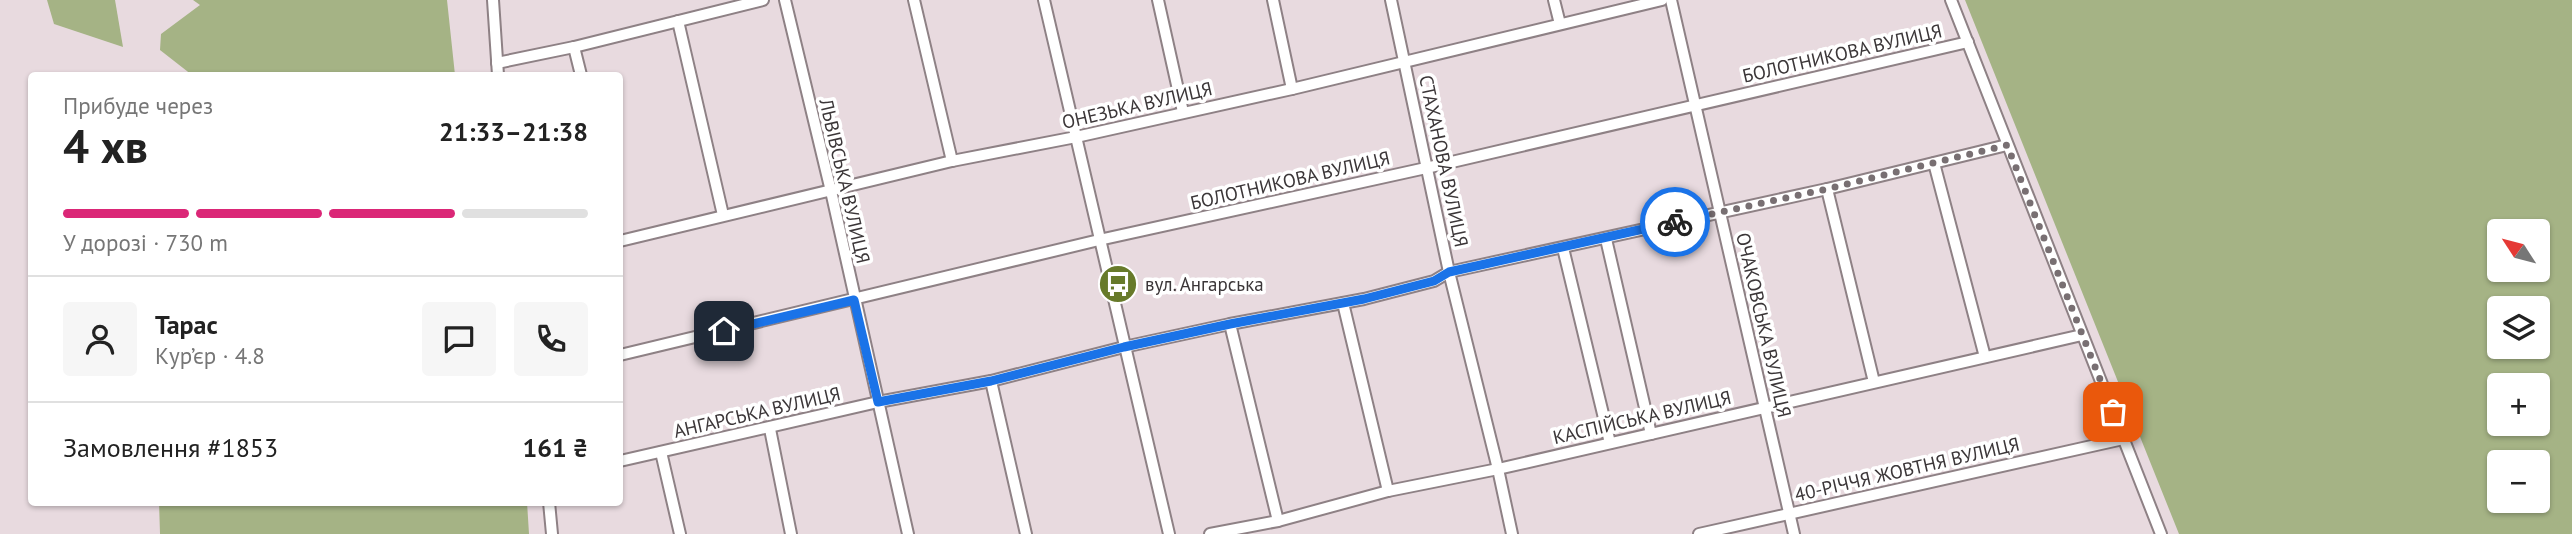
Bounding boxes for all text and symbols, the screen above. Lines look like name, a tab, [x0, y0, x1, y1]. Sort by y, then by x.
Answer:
street label: БОЛОТНИКОВА ВУЛИЦЯ	[1740, 18, 1944, 88]
street label: СТАХАНОВА ВУЛИЦЯ	[1414, 73, 1474, 249]
street label: ОНЕЗЬКА ВУЛИЦЯ	[1060, 76, 1214, 134]
text: Прибуде через	[63, 91, 213, 120]
street label: ЛЬВІВСЬКА ВУЛИЦЯ	[814, 95, 876, 266]
text: 21:33–21:38	[439, 115, 588, 148]
text: 4 хв	[63, 116, 148, 176]
street label: БОЛОТНИКОВА ВУЛИЦЯ	[1188, 145, 1392, 215]
courier	[1640, 187, 1710, 257]
icon: bike	[1656, 203, 1694, 241]
north arrow	[2487, 219, 2550, 282]
map controls	[2487, 219, 2550, 513]
text: У дорозі · 730 m	[63, 228, 228, 257]
street label: ОЧАКОВСЬКА ВУЛИЦЯ	[1731, 230, 1797, 420]
bus stop icon: вул. Ангарська	[1097, 263, 1139, 305]
place label: вул. Ангарська	[1145, 272, 1264, 296]
button: layers	[2487, 296, 2550, 359]
pin	[694, 301, 754, 361]
button: person	[63, 302, 137, 376]
button: chat	[422, 302, 496, 376]
button: phone	[514, 302, 588, 376]
text: Тарас	[155, 308, 218, 341]
icon: home	[705, 312, 743, 350]
text: Кур’єр · 4.8	[155, 341, 265, 370]
button: +	[2487, 373, 2550, 436]
street label: АНГАРСЬКА ВУЛИЦЯ	[671, 381, 843, 443]
pin	[2083, 382, 2143, 442]
street label: КАСПІЙСЬКА ВУЛИЦЯ	[1551, 385, 1733, 449]
icon: bag	[2094, 393, 2132, 431]
text: Замовлення #1853	[63, 431, 278, 464]
text: 161 ₴	[522, 431, 588, 464]
street label: 40-РІЧЧЯ ЖОВТНЯ ВУЛИЦЯ	[1792, 431, 2022, 507]
button: −	[2487, 450, 2550, 513]

